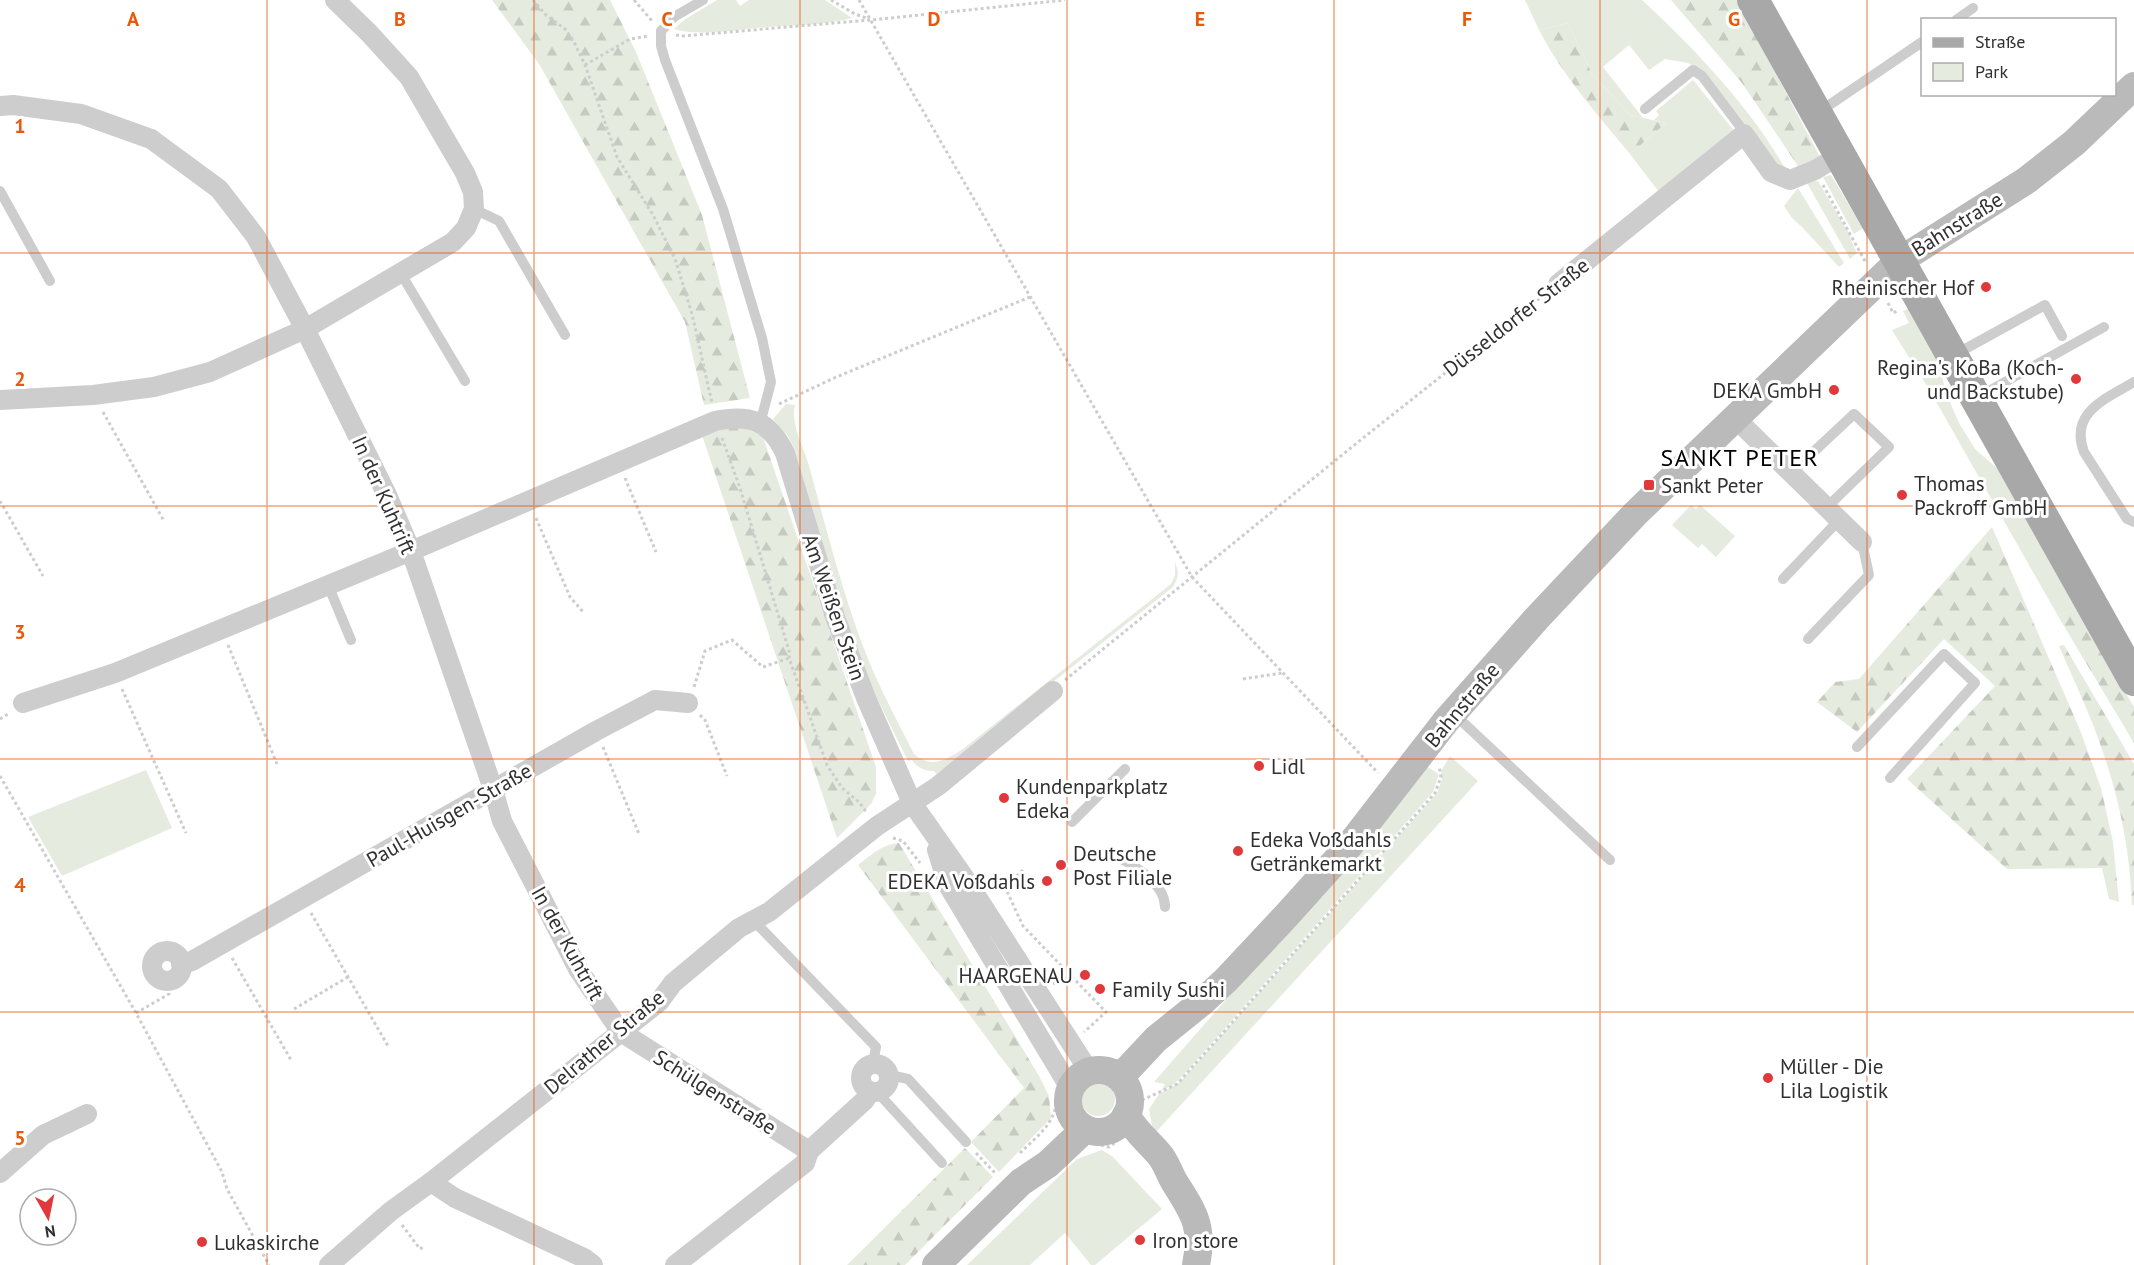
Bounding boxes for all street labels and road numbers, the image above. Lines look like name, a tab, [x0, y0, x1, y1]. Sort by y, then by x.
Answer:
street label: Bahnstraße	[1906, 185, 2008, 263]
street label: Düsseldorfer Straße	[1438, 252, 1594, 382]
street label: In der Kuhtrift	[346, 432, 422, 558]
street label: Am Weißen Stein	[796, 530, 872, 684]
street label: Bahnstraße	[1419, 657, 1505, 753]
street label: Paul-Huisgen-Straße	[362, 757, 536, 873]
street label: In der Kuhtrift	[526, 881, 610, 1005]
street label: Delrather Straße	[538, 984, 670, 1100]
street label: Schülgenstraße	[649, 1044, 781, 1140]

